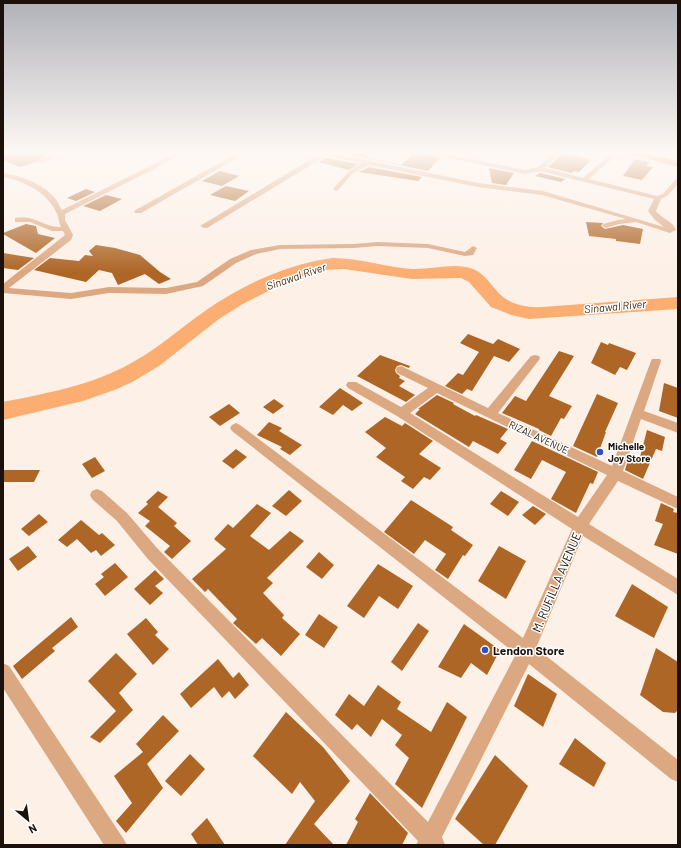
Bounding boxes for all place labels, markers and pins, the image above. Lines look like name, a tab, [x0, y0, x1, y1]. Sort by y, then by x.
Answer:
place label: Michelle Joy Store	[608, 440, 651, 464]
marker: Michelle Joy Store	[595, 447, 605, 457]
place label: Lendon Store	[493, 643, 565, 657]
marker: Lendon Store	[480, 645, 490, 655]

